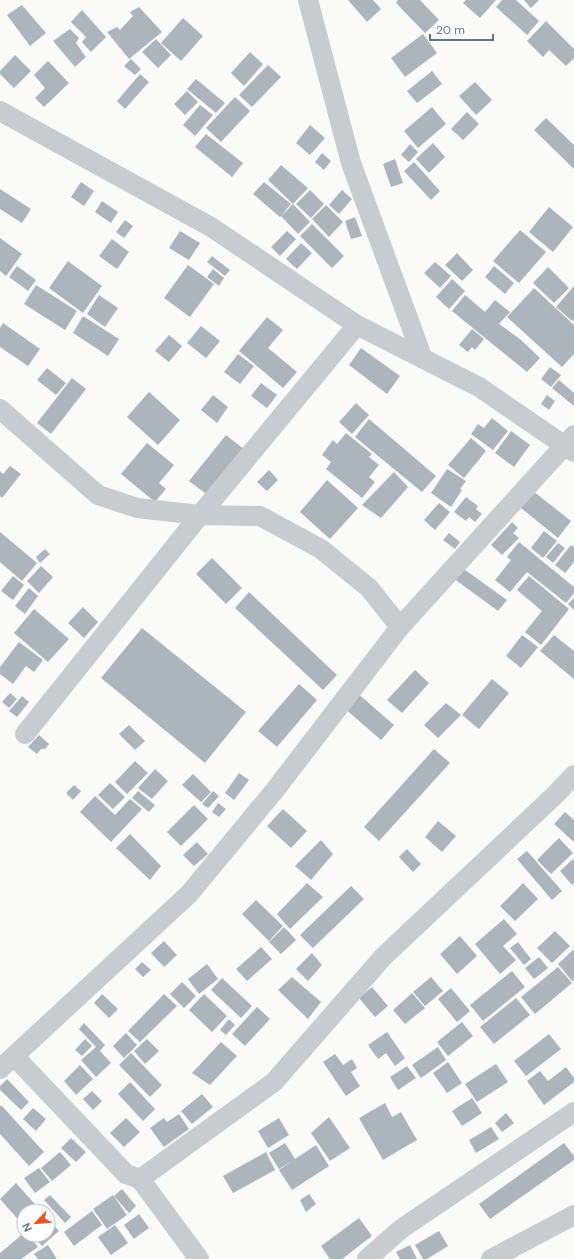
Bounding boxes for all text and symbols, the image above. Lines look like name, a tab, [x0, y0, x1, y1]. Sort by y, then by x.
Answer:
scale bar	[430, 16, 493, 42]
text: 20 m	[436, 22, 465, 38]
north arrow	[16, 1203, 56, 1243]
text: N	[19, 1221, 35, 1234]

